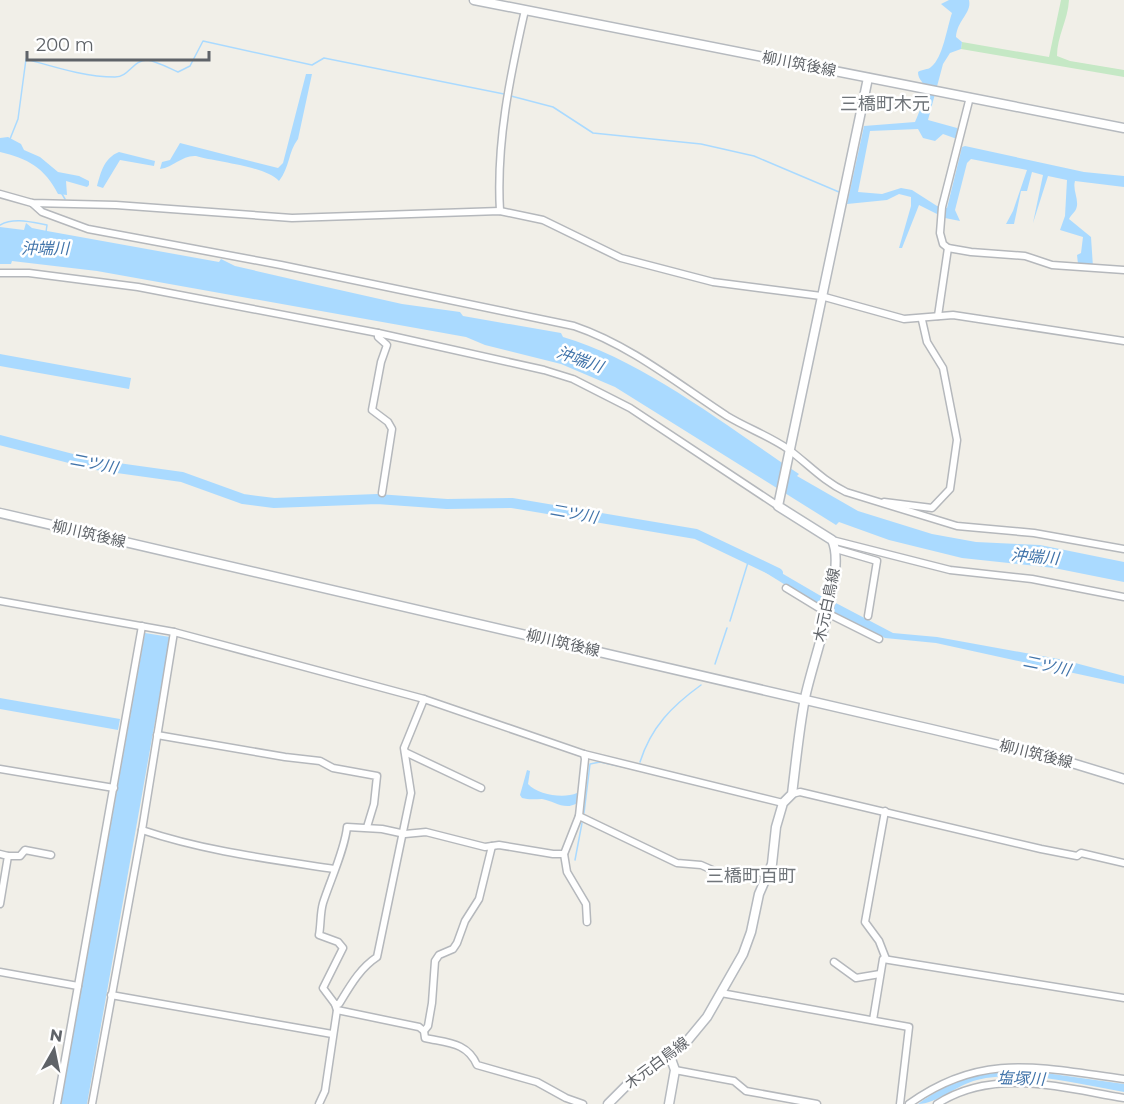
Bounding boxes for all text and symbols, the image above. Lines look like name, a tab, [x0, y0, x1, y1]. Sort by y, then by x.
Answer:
scale bar	[27, 24, 208, 62]
text: 200 m	[36, 34, 94, 56]
street label: 柳川筑後線	[760, 47, 838, 80]
district label: 三橋町木元	[840, 93, 930, 115]
water label: 沖端川	[21, 239, 71, 258]
water label: 沖端川	[554, 342, 608, 377]
water label: 二ツ川	[69, 450, 121, 478]
water label: 二ツ川	[549, 500, 601, 527]
street label: 柳川筑後線	[50, 516, 128, 551]
water label: 沖端川	[1010, 545, 1062, 568]
street label: 木元白鳥線	[809, 566, 844, 644]
street label: 柳川筑後線	[524, 625, 602, 660]
water label: 二ツ川	[1021, 651, 1074, 680]
street label: 柳川筑後線	[997, 735, 1075, 772]
district label: 三橋町百町	[706, 865, 796, 887]
north arrow	[24, 1020, 84, 1080]
text: N	[48, 1025, 64, 1046]
street label: 木元白鳥線	[621, 1032, 692, 1093]
water label: 塩塚川	[997, 1068, 1047, 1089]

